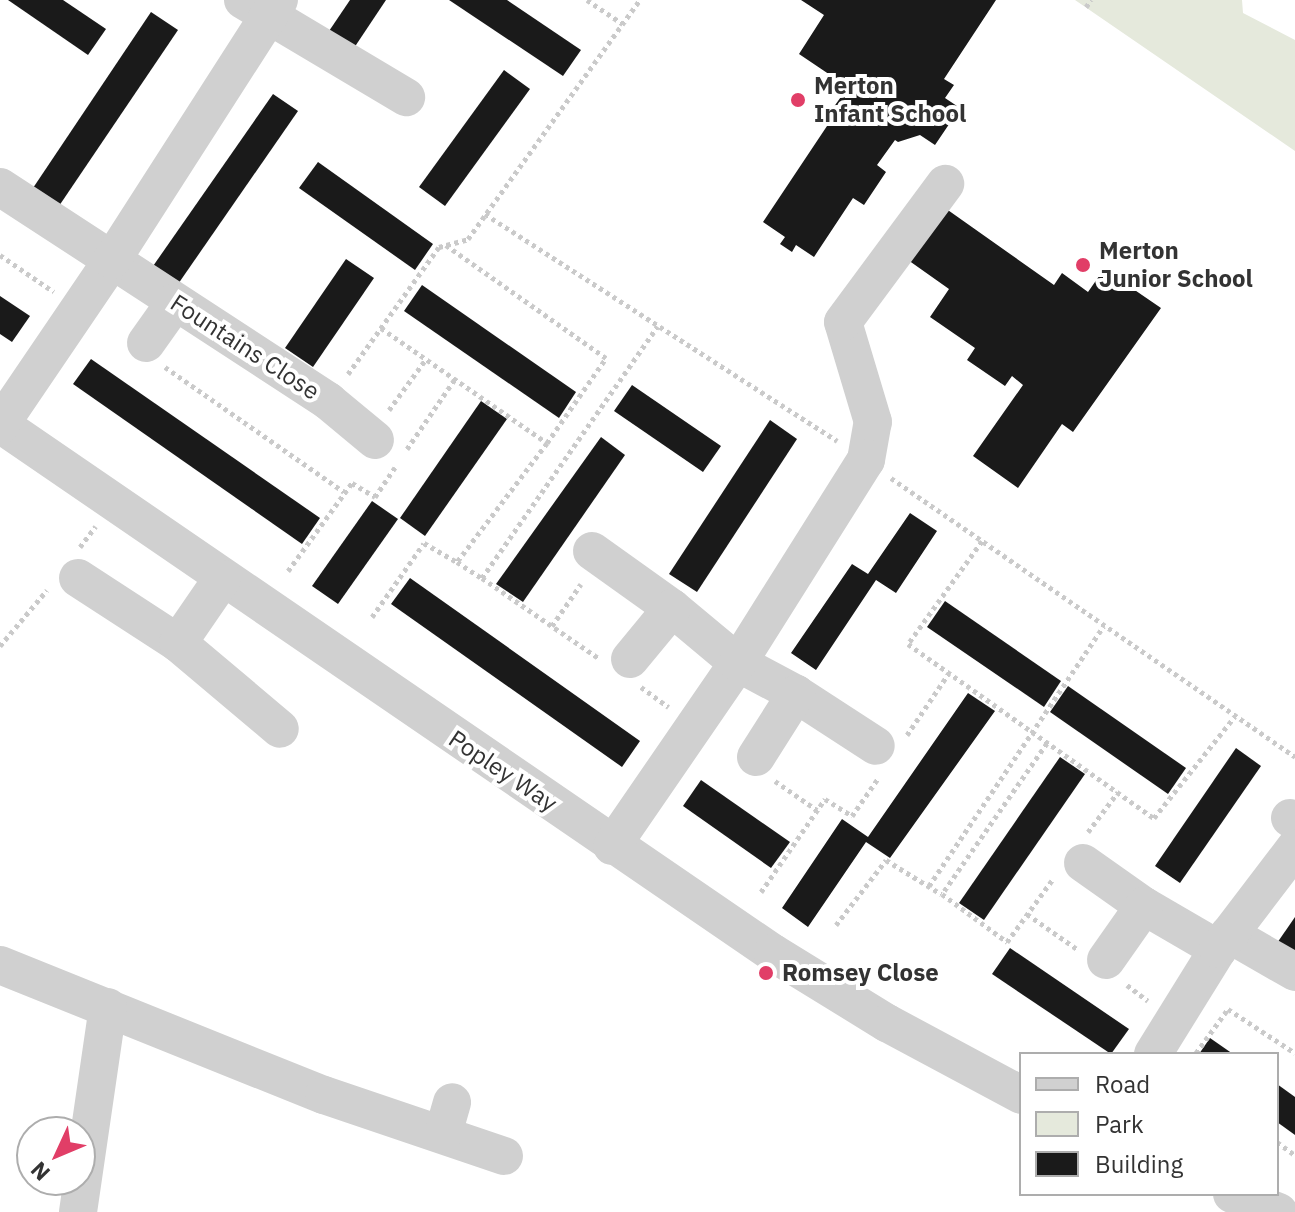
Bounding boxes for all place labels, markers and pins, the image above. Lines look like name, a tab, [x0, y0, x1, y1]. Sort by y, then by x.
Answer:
place label: Merton Infant School	[814, 72, 966, 128]
marker: Merton Infant School	[789, 91, 807, 109]
place label: Merton Junior School	[1099, 237, 1253, 293]
marker: Merton Junior School	[1074, 256, 1092, 274]
place label: Romsey Close	[782, 959, 939, 987]
marker: Romsey Close	[757, 964, 775, 982]

